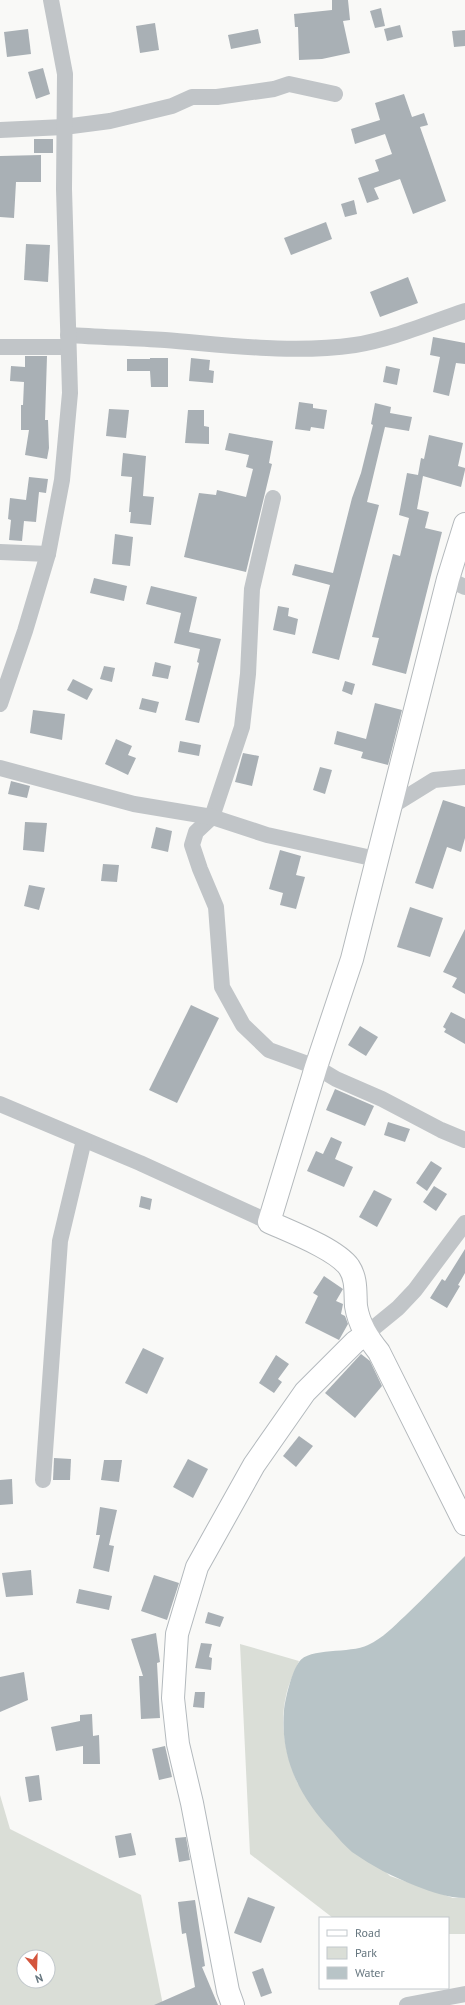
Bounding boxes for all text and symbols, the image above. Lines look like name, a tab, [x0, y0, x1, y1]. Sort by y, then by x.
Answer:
legend	[319, 1917, 449, 1989]
text: Road	[355, 1925, 380, 1940]
text: Park	[355, 1945, 377, 1960]
north arrow	[16, 1949, 56, 1989]
text: Water	[355, 1965, 385, 1980]
text: N	[34, 1971, 45, 1986]

